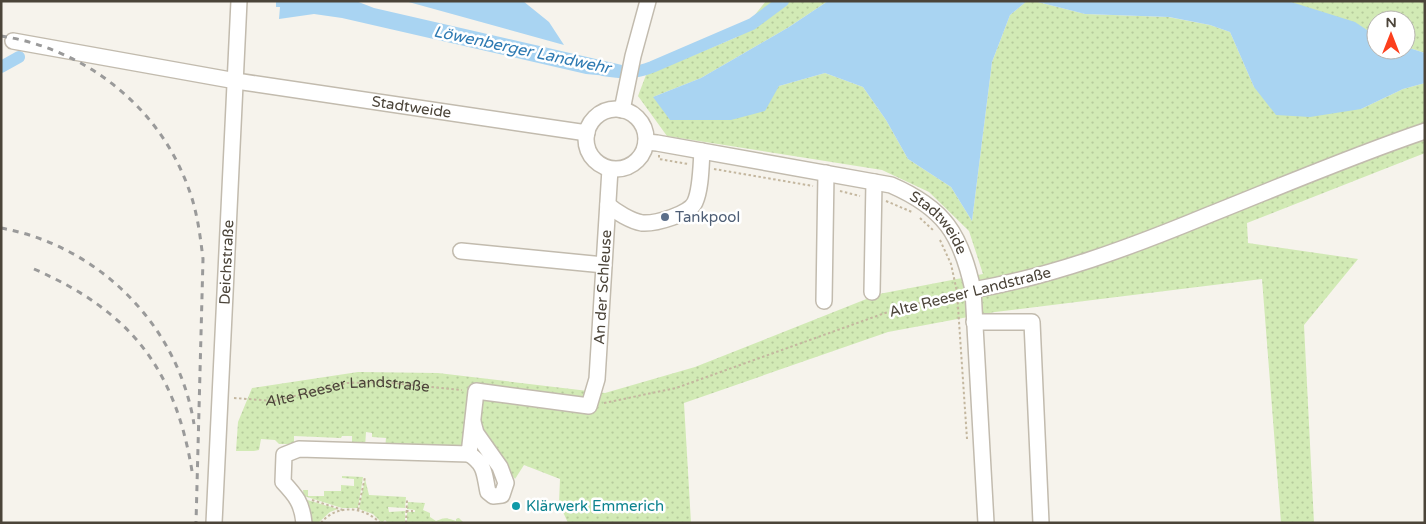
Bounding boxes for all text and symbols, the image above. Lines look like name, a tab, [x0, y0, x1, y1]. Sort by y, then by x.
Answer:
north arrow	[1366, 10, 1416, 60]
text: N	[1385, 14, 1397, 31]
water label: Löwenberger Landwehr	[432, 21, 614, 79]
street label: Stadtweide	[371, 92, 453, 122]
street label: Stadtweide	[906, 187, 971, 257]
place label: Tankpool	[675, 208, 740, 226]
marker: Tankpool	[659, 211, 671, 223]
street label: Deichstraße	[215, 219, 238, 305]
street label: An der Schleuse	[590, 229, 615, 345]
street label: Alte Reeser Landstraße	[887, 263, 1053, 321]
street label: Alte Reeser Landstraße	[265, 373, 431, 410]
place label: Klärwerk Emmerich	[526, 497, 664, 515]
marker: Klärwerk Emmerich	[510, 500, 522, 512]

